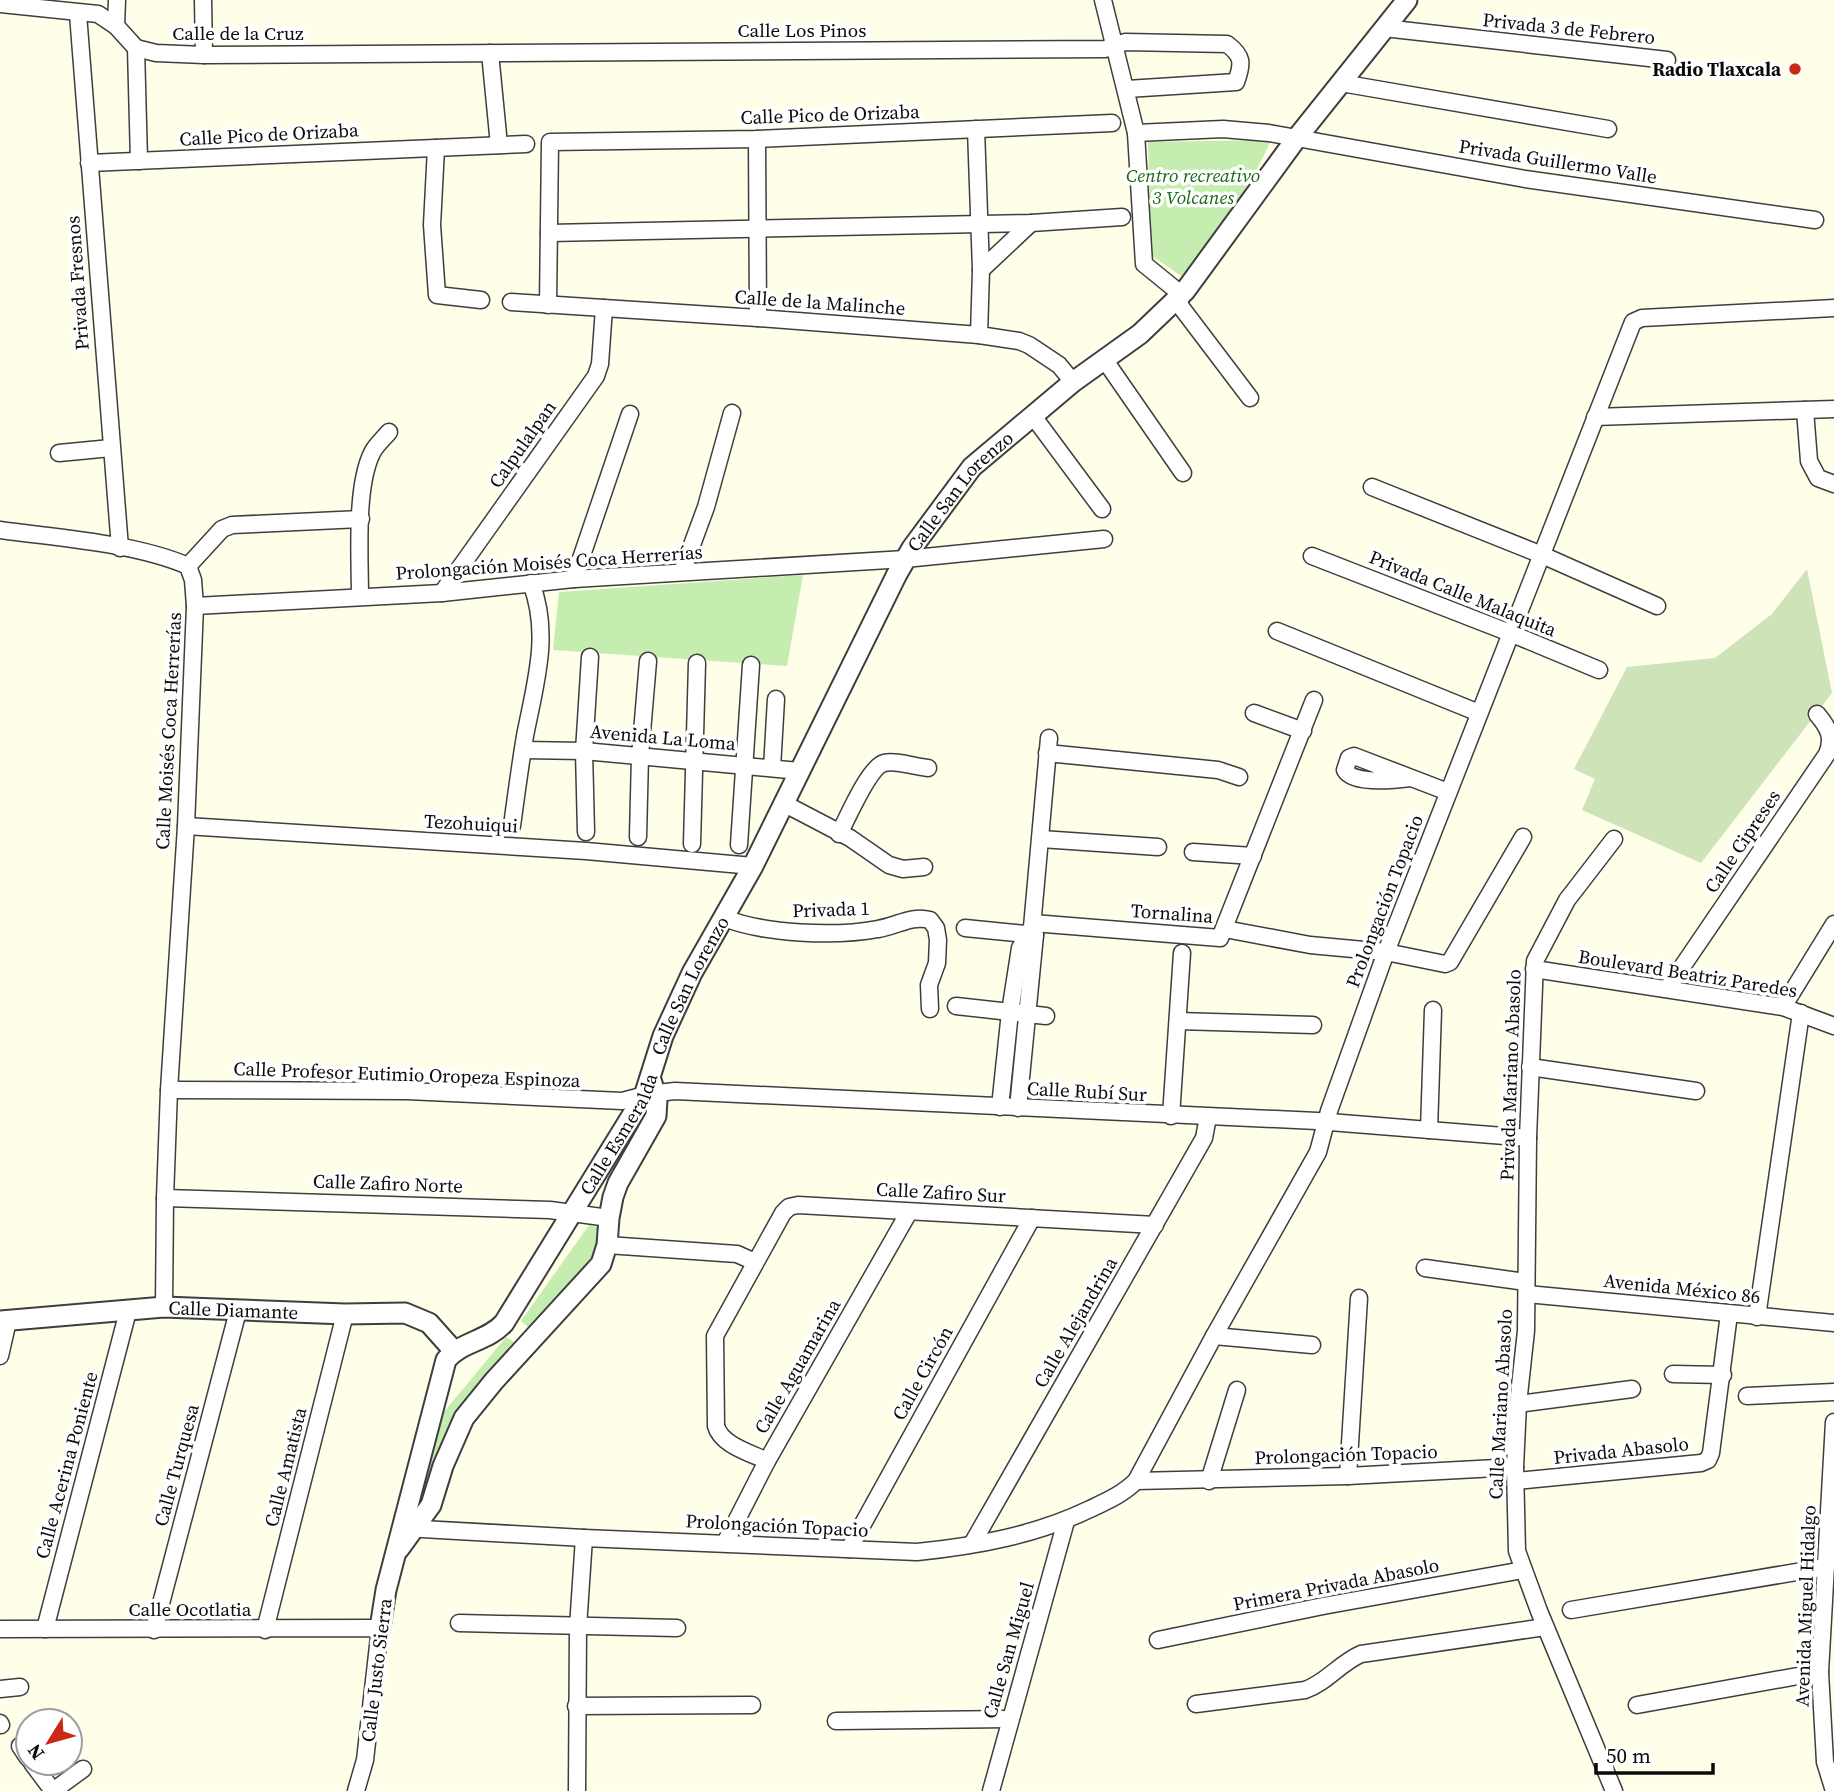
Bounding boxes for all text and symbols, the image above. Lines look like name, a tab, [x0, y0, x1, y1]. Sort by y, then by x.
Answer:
street label: Privada 3 de Febrero	[1481, 6, 1657, 50]
street label: Calle Los Pinos	[738, 17, 866, 43]
street label: Calle de la Cruz	[172, 20, 304, 46]
place label: Radio Tlaxcala	[1652, 56, 1782, 82]
marker: Radio Tlaxcala	[1787, 61, 1803, 77]
street label: Calle Pico de Orizaba	[740, 98, 920, 130]
street label: Calle Pico de Orizaba	[179, 116, 360, 152]
street label: Privada Guillermo Valle	[1457, 133, 1659, 189]
park label: Centro recreativo 3 Volcanes	[1126, 162, 1260, 210]
street label: Privada Fresnos	[59, 215, 95, 351]
street label: Calle de la Malinche	[734, 283, 906, 321]
street label: Calpulalpan	[482, 395, 562, 493]
street label: Calle San Lorenzo	[901, 425, 1019, 557]
street label: Prolongación Moisés Coca Herrerías	[395, 538, 703, 586]
street label: Privada Calle Malaquita	[1365, 544, 1561, 643]
street label: Calle Moisés Coca Herrerías	[149, 612, 187, 850]
street label: Avenida La Loma	[589, 718, 737, 756]
street label: Calle Cipreses	[1698, 784, 1786, 898]
street label: Tezohuiqui	[423, 808, 519, 838]
street label: Prolongación Topacio	[1339, 811, 1429, 991]
street label: Privada 1	[792, 895, 870, 923]
street label: Tornalina	[1130, 897, 1214, 929]
street label: Calle San Lorenzo	[645, 911, 735, 1058]
street label: Boulevard Beatriz Paredes	[1577, 943, 1799, 1003]
street label: Privada Mariano Abasolo	[1493, 969, 1527, 1181]
street label: Calle Profesor Eutimio Oropeza Espinoza	[233, 1055, 581, 1093]
street label: Calle Esmeralda	[573, 1070, 664, 1200]
street label: Calle Rubí Sur	[1026, 1075, 1148, 1107]
street label: Calle Zafiro Norte	[313, 1167, 463, 1199]
street label: Calle Zafiro Sur	[875, 1176, 1007, 1208]
street label: Calle Alejandrina	[1027, 1252, 1123, 1392]
street label: Avenida México 86	[1602, 1267, 1762, 1309]
street label: Calle Aguamarina	[748, 1293, 846, 1438]
street label: Calle Diamante	[168, 1294, 299, 1325]
street label: Calle Mariano Abasolo	[1482, 1308, 1518, 1500]
street label: Calle Circón	[885, 1321, 959, 1425]
street label: Calle Acerina Poniente	[28, 1368, 104, 1562]
street label: Calle Turquesa	[147, 1401, 205, 1529]
street label: Calle Amatista	[258, 1404, 313, 1530]
street label: Privada Abasolo	[1552, 1430, 1690, 1470]
street label: Prolongación Topacio	[1254, 1438, 1438, 1470]
street label: Avenida Miguel Hidalgo	[1788, 1505, 1822, 1707]
street label: Prolongación Topacio	[685, 1507, 869, 1543]
street label: Primera Privada Abasolo	[1231, 1551, 1441, 1617]
street label: Calle San Miguel	[976, 1578, 1040, 1721]
street label: Calle Ocotlatia	[129, 1596, 252, 1622]
street label: Calle Justo Sierra	[354, 1596, 398, 1743]
north arrow	[14, 1707, 84, 1777]
scale bar	[1596, 1732, 1713, 1776]
text: N	[21, 1739, 50, 1766]
text: 50 m	[1606, 1741, 1651, 1770]

